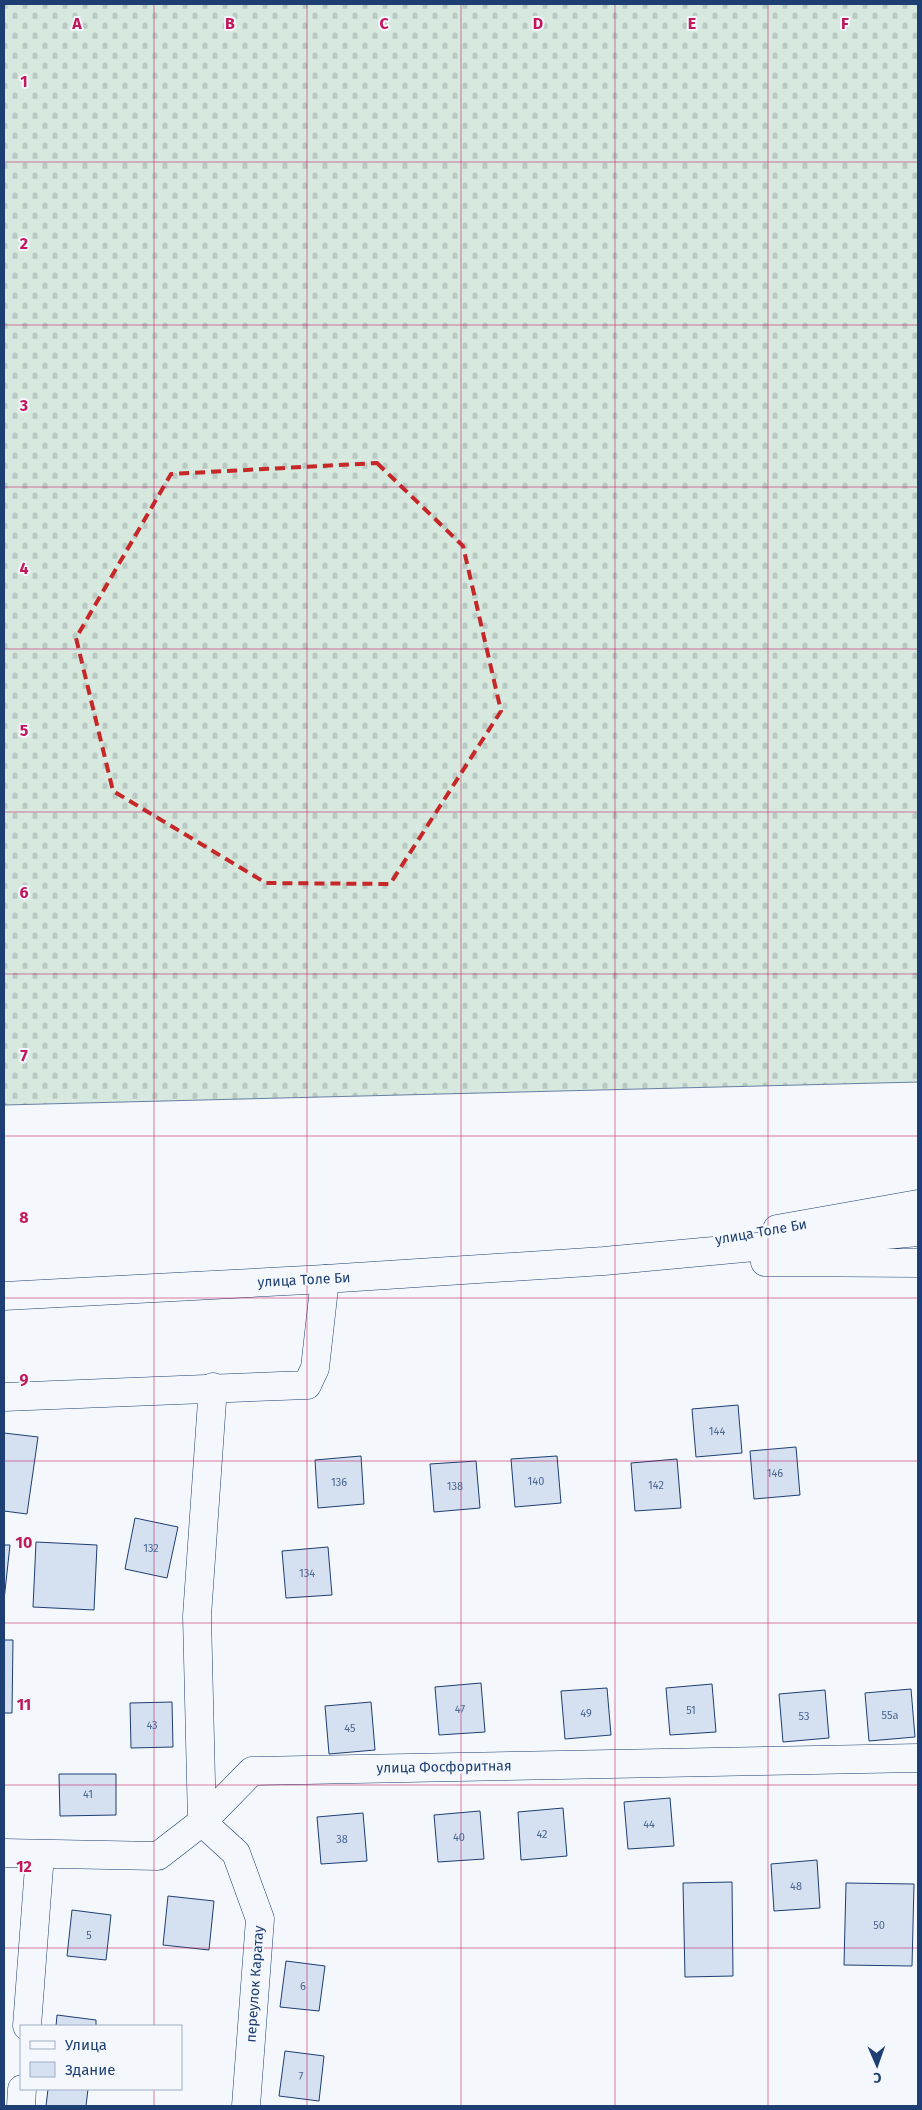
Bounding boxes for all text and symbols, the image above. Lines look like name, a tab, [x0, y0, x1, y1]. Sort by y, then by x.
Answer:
text: A	[71, 14, 82, 33]
text: B	[225, 14, 235, 33]
text: C	[379, 14, 389, 33]
text: D	[533, 14, 543, 33]
text: E	[688, 14, 696, 33]
text: F	[841, 14, 849, 33]
text: 1	[20, 72, 28, 91]
text: 2	[20, 234, 28, 253]
text: 3	[19, 396, 28, 415]
text: 4	[19, 559, 29, 578]
text: 5	[20, 721, 29, 740]
text: 6	[19, 883, 29, 902]
text: 7	[20, 1046, 28, 1065]
text: 8	[19, 1208, 29, 1227]
street label: улица Толе Би	[714, 1216, 808, 1248]
street label: улица Толе Би	[257, 1269, 351, 1291]
text: 9	[20, 1370, 29, 1389]
house number: 144	[709, 1425, 725, 1438]
house number: 146	[767, 1467, 783, 1480]
house number: 140	[528, 1475, 544, 1488]
house number: 136	[331, 1476, 347, 1489]
house number: 142	[648, 1479, 664, 1492]
house number: 138	[447, 1480, 463, 1493]
text: 10	[16, 1533, 32, 1552]
house number: 132	[143, 1542, 159, 1555]
house number: 134	[299, 1567, 315, 1580]
text: 11	[17, 1695, 31, 1714]
house number: 47	[455, 1703, 465, 1716]
house number: 51	[686, 1704, 696, 1717]
house number: 49	[580, 1707, 592, 1720]
house number: 55а	[882, 1709, 898, 1722]
house number: 53	[799, 1710, 809, 1723]
house number: 43	[146, 1719, 158, 1732]
house number: 45	[344, 1722, 356, 1735]
street label: улица Фосфоритная	[376, 1757, 512, 1777]
house number: 41	[83, 1788, 93, 1801]
house number: 44	[643, 1818, 655, 1831]
house number: 42	[536, 1828, 548, 1841]
house number: 40	[453, 1831, 465, 1844]
house number: 38	[336, 1833, 348, 1846]
text: 12	[16, 1857, 32, 1876]
house number: 48	[790, 1880, 802, 1893]
house number: 50	[873, 1919, 885, 1932]
street label: переулок Каратау	[242, 1925, 268, 2043]
house number: 5	[86, 1929, 92, 1942]
house number: 6	[300, 1980, 306, 1993]
legend	[20, 2025, 182, 2090]
text: Улица	[65, 2036, 107, 2054]
north arrow	[852, 2040, 902, 2090]
text: Здание	[65, 2061, 115, 2079]
text: С	[873, 2069, 882, 2086]
house number: 7	[299, 2070, 304, 2083]

